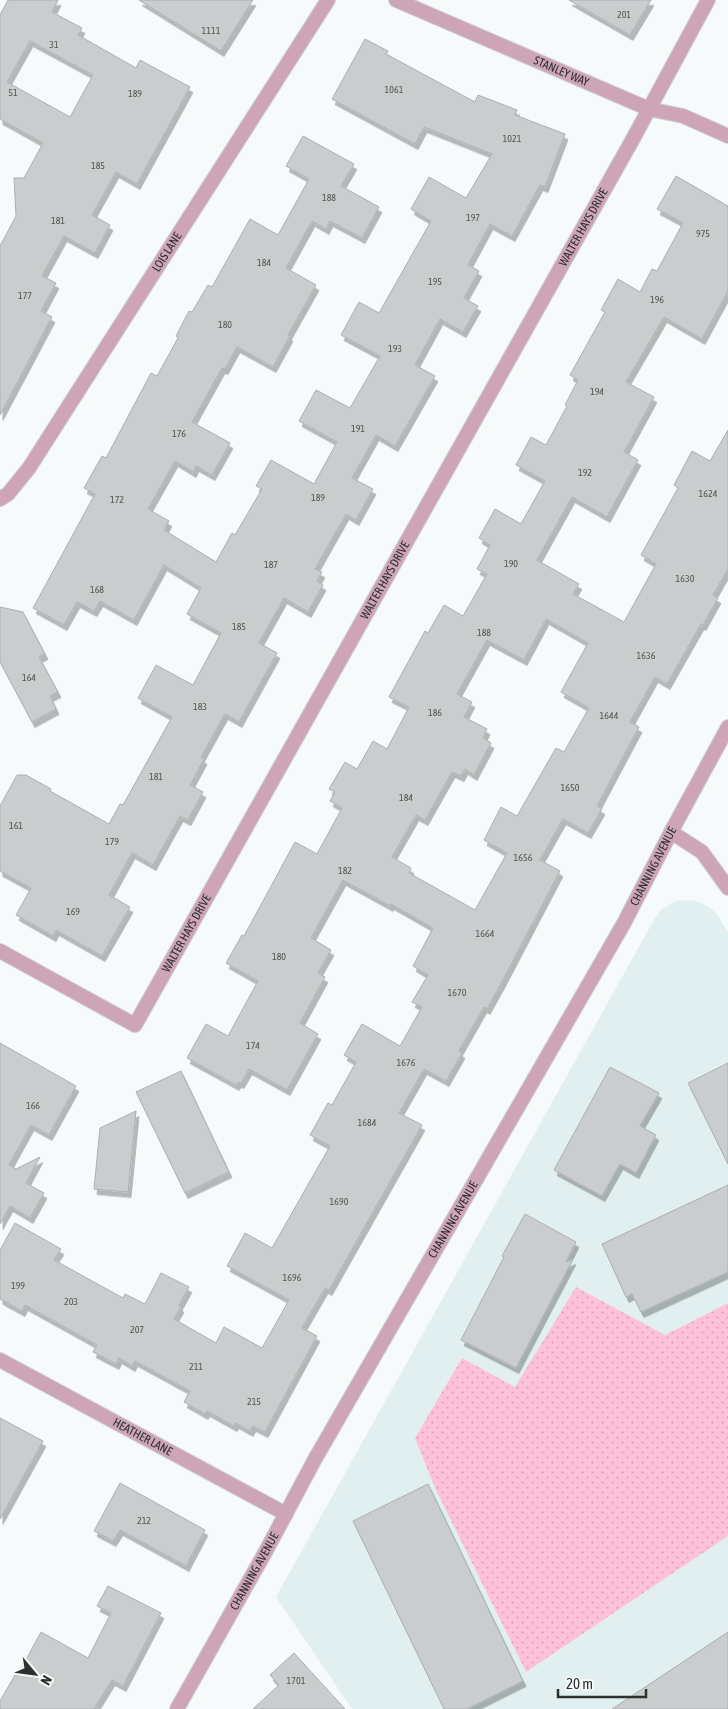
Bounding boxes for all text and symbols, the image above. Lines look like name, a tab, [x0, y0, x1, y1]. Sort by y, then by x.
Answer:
house number: 201	[617, 9, 631, 20]
house number: 1111	[202, 25, 221, 36]
house number: 31	[49, 39, 59, 50]
street label: STANLEY WAY	[532, 53, 592, 90]
house number: 1061	[385, 84, 404, 95]
house number: 51	[8, 87, 18, 98]
house number: 189	[128, 88, 142, 99]
house number: 1021	[503, 133, 522, 144]
house number: 185	[91, 160, 105, 171]
street label: WALTER HAYS DRIVE	[556, 186, 611, 269]
house number: 188	[322, 192, 336, 203]
house number: 197	[466, 212, 480, 223]
house number: 181	[51, 215, 65, 226]
house number: 975	[696, 228, 710, 239]
street label: LOIS LANE	[149, 230, 185, 274]
house number: 184	[257, 257, 271, 268]
house number: 195	[428, 276, 442, 287]
house number: 177	[18, 290, 32, 301]
house number: 196	[650, 294, 664, 305]
house number: 180	[218, 319, 232, 330]
house number: 193	[388, 343, 402, 354]
house number: 194	[590, 386, 604, 397]
house number: 191	[351, 423, 365, 434]
house number: 176	[172, 428, 186, 439]
house number: 192	[578, 467, 592, 478]
house number: 1624	[699, 488, 718, 499]
house number: 189	[311, 492, 325, 503]
house number: 172	[110, 494, 124, 505]
street label: WALTER HAYS DRIVE	[357, 539, 412, 622]
house number: 190	[504, 558, 518, 569]
house number: 187	[264, 559, 278, 570]
house number: 1630	[676, 573, 695, 584]
house number: 168	[90, 584, 104, 595]
house number: 185	[232, 621, 246, 632]
house number: 188	[477, 627, 491, 638]
house number: 1636	[637, 650, 656, 661]
house number: 164	[22, 672, 36, 683]
house number: 183	[193, 701, 207, 712]
house number: 186	[428, 707, 442, 718]
house number: 1644	[600, 710, 619, 721]
house number: 181	[149, 771, 163, 782]
house number: 1650	[561, 782, 580, 793]
house number: 184	[399, 792, 413, 803]
house number: 161	[9, 820, 23, 831]
street label: CHANNING AVENUE	[627, 825, 679, 908]
house number: 179	[105, 836, 119, 847]
house number: 1656	[514, 852, 533, 863]
house number: 182	[338, 865, 352, 876]
street label: WALTER HAYS DRIVE	[159, 892, 214, 975]
house number: 169	[66, 906, 80, 917]
house number: 1664	[476, 928, 495, 939]
house number: 180	[272, 951, 286, 962]
house number: 1670	[448, 987, 467, 998]
house number: 174	[246, 1040, 260, 1051]
house number: 1676	[397, 1057, 416, 1068]
house number: 166	[26, 1100, 40, 1111]
house number: 1684	[358, 1117, 377, 1128]
street label: CHANNING AVENUE	[425, 1179, 481, 1261]
house number: 1690	[330, 1196, 349, 1207]
house number: 1696	[283, 1272, 302, 1283]
house number: 199	[11, 1280, 25, 1291]
house number: 203	[64, 1296, 78, 1307]
house number: 207	[130, 1324, 144, 1335]
house number: 211	[189, 1361, 203, 1372]
house number: 215	[247, 1396, 261, 1407]
street label: HEATHER LANE	[111, 1415, 175, 1458]
house number: 212	[137, 1515, 151, 1526]
street label: CHANNING AVENUE	[227, 1530, 282, 1612]
north arrow	[10, 1649, 60, 1699]
scale bar	[558, 1666, 646, 1698]
text: N	[37, 1673, 55, 1688]
house number: 1701	[287, 1675, 306, 1686]
text: 20 m	[566, 1675, 593, 1692]

